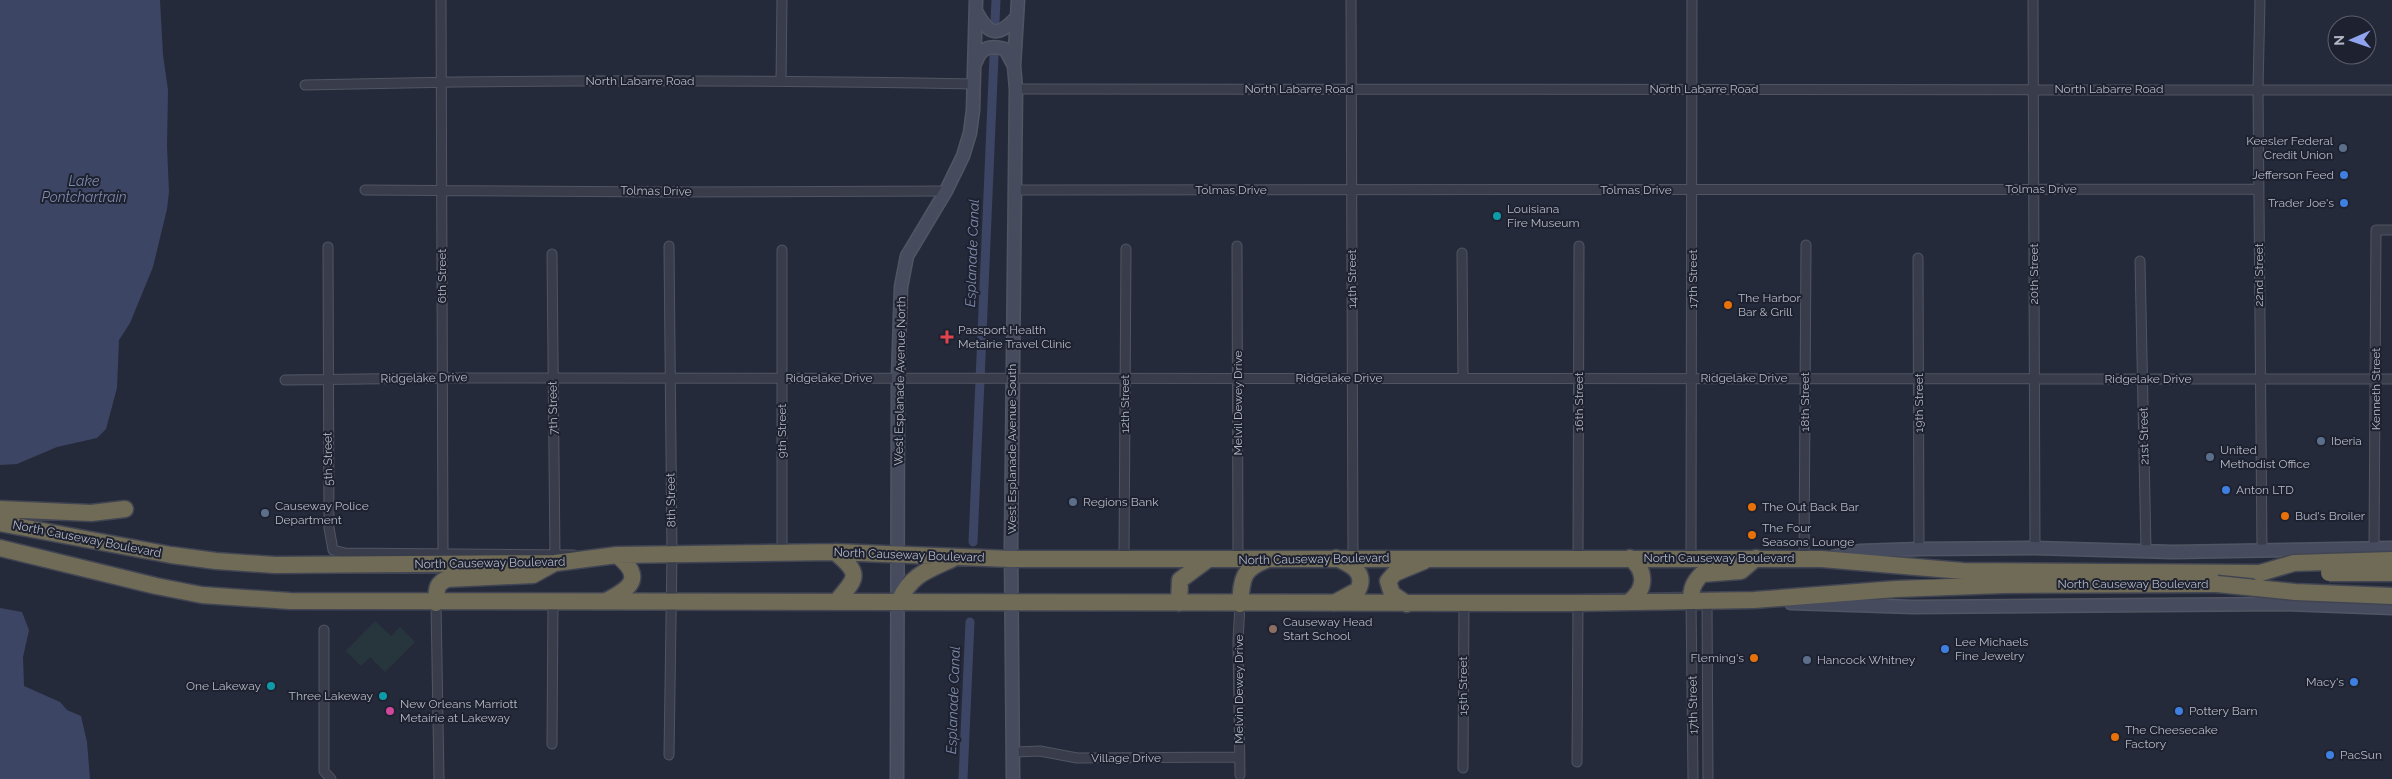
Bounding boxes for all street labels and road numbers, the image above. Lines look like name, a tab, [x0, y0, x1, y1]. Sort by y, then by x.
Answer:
street label: North Labarre Road	[585, 74, 695, 88]
street label: North Labarre Road	[1244, 82, 1354, 96]
street label: North Labarre Road	[1649, 82, 1759, 96]
street label: North Labarre Road	[2054, 82, 2164, 96]
street label: Tolmas Drive	[2005, 182, 2077, 196]
street label: Tolmas Drive	[620, 183, 692, 199]
street label: Tolmas Drive	[1195, 183, 1267, 197]
street label: Tolmas Drive	[1600, 183, 1672, 197]
street label: 22nd Street	[2252, 243, 2266, 307]
street label: 20th Street	[2027, 244, 2041, 304]
street label: 6th Street	[435, 249, 449, 303]
street label: 14th Street	[1345, 249, 1359, 309]
street label: 17th Street	[1686, 250, 1700, 308]
street label: West Esplanade Avenue North	[892, 296, 908, 466]
street label: Kenneth Street	[2369, 348, 2383, 430]
street label: Melvil Dewey Drive	[1231, 350, 1245, 456]
street label: West Esplanade Avenue South	[1005, 364, 1019, 534]
street label: Ridgelake Drive	[380, 370, 468, 386]
street label: Ridgelake Drive	[786, 371, 872, 385]
street label: Ridgelake Drive	[1296, 371, 1382, 385]
street label: Ridgelake Drive	[1701, 371, 1787, 385]
street label: 16th Street	[1572, 372, 1586, 432]
street label: 18th Street	[1798, 372, 1812, 432]
street label: Ridgelake Drive	[2105, 372, 2191, 386]
street label: 19th Street	[1912, 373, 1926, 433]
street label: 12th Street	[1118, 375, 1132, 433]
street label: 7th Street	[546, 381, 560, 435]
street label: 9th Street	[775, 404, 789, 458]
street label: 21st Street	[2136, 407, 2152, 465]
street label: 5th Street	[321, 432, 335, 486]
street label: 8th Street	[664, 473, 678, 527]
street label: North Causeway Boulevard	[12, 518, 162, 560]
street label: North Causeway Boulevard	[833, 545, 985, 565]
street label: North Causeway Boulevard	[1238, 551, 1390, 567]
street label: North Causeway Boulevard	[1643, 551, 1795, 565]
street label: North Causeway Boulevard	[414, 555, 566, 571]
street label: North Causeway Boulevard	[2057, 577, 2209, 591]
street label: Melvin Dewey Drive	[1232, 634, 1246, 744]
street label: 15th Street	[1456, 656, 1470, 716]
street label: 17th Street	[1685, 675, 1701, 735]
street label: Village Drive	[1091, 751, 1161, 765]

